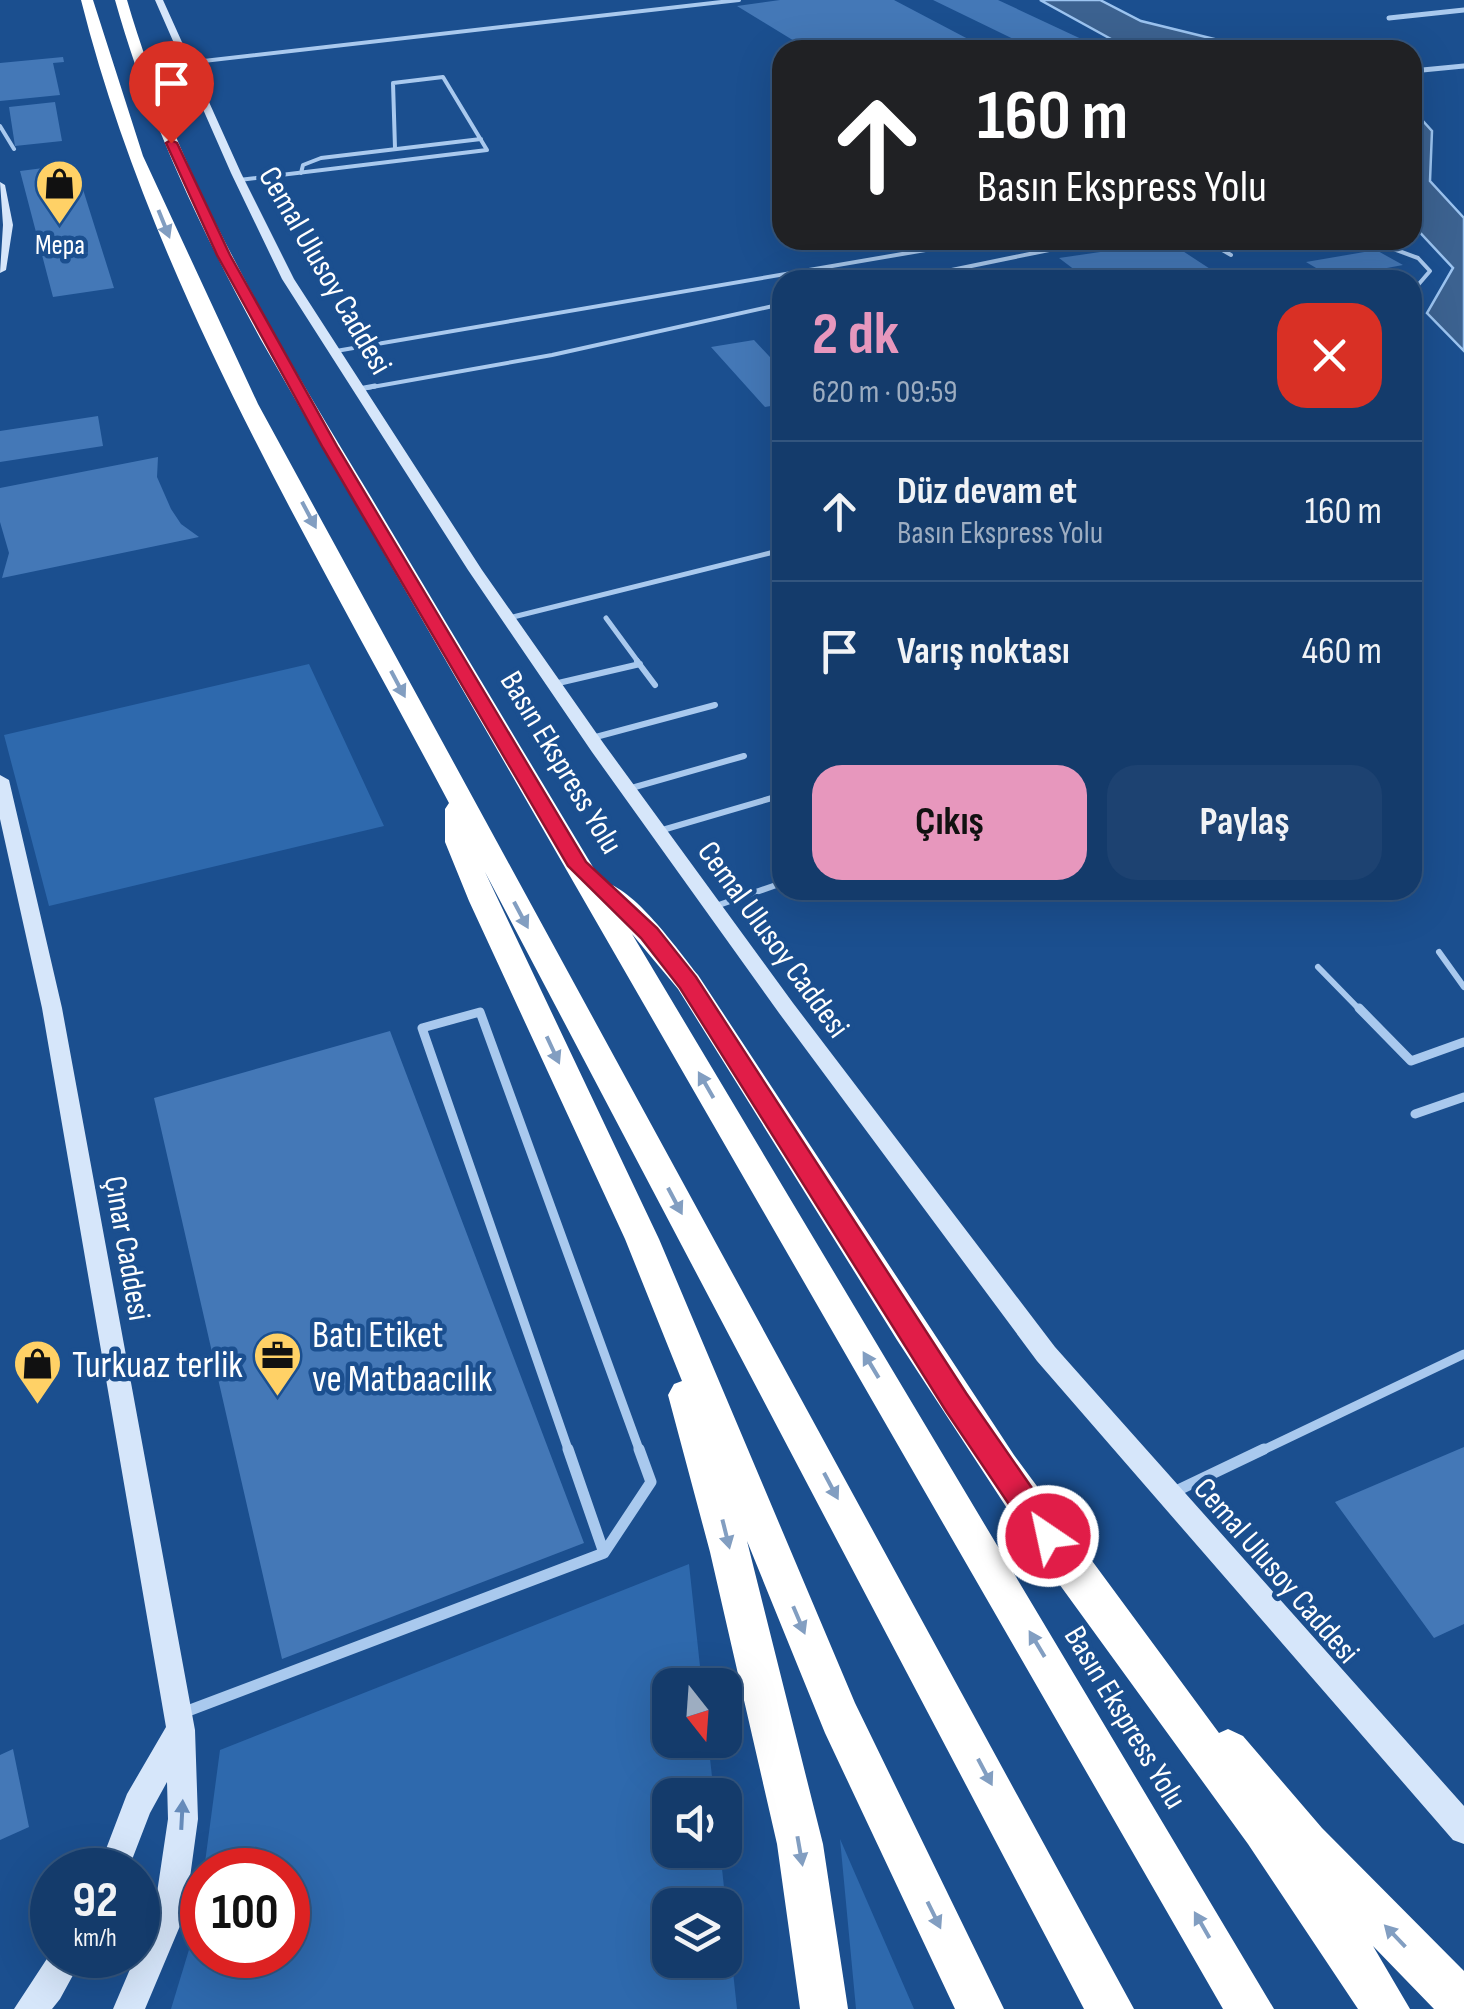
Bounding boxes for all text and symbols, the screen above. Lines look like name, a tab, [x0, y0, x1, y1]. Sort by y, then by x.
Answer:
pin	[129, 41, 214, 144]
icon: arrive	[144, 56, 199, 111]
text: 160 m	[977, 75, 1128, 159]
icon: ahead	[812, 80, 942, 210]
shop icon: Mepa	[34, 158, 86, 226]
street label: Cemal Ulusoy Caddesi	[249, 160, 400, 382]
text: Basın Ekspress Yolu	[977, 160, 1267, 215]
one-way arrow	[156, 210, 172, 240]
place label: Mepa	[35, 229, 85, 262]
text: 2 dk	[812, 299, 899, 371]
button: close	[1277, 303, 1382, 408]
text: 620 m · 09:59	[812, 373, 957, 412]
text: Düz devam et	[897, 469, 1077, 514]
icon: ahead	[812, 484, 867, 539]
text: 160 m	[1305, 489, 1382, 534]
one-way arrow	[300, 501, 317, 530]
text: Basın Ekspress Yolu	[897, 514, 1103, 553]
icon: arrive	[812, 624, 867, 679]
text: Varış noktası	[897, 629, 1070, 674]
text: 460 m	[1302, 629, 1382, 674]
street label: Basın Ekspress Yolu	[491, 664, 631, 861]
one-way arrow	[389, 670, 406, 699]
button: Çıkış	[812, 765, 1087, 880]
button: Paylaş	[1107, 765, 1382, 880]
street label: Cemal Ulusoy Caddesi	[688, 834, 857, 1046]
one-way arrow	[512, 900, 529, 929]
one-way arrow	[545, 1036, 562, 1065]
one-way arrow	[698, 1071, 715, 1099]
street label: Çınar Caddesi	[95, 1173, 158, 1323]
one-way arrow	[666, 1187, 683, 1215]
place label: Batı Etiket ve Matbaacılık	[312, 1313, 493, 1402]
office icon: Batı Etiket ve Matbaacılık	[251, 1330, 303, 1398]
shop icon: Turkuaz terlik	[11, 1338, 63, 1406]
place label: Turkuaz terlik	[72, 1343, 243, 1388]
one-way arrow	[863, 1351, 880, 1379]
street label: Cemal Ulusoy Caddesi	[1185, 1470, 1367, 1672]
one-way arrow	[822, 1472, 839, 1501]
position arrow	[996, 1484, 1100, 1588]
one-way arrow	[719, 1519, 734, 1550]
one-way arrow	[791, 1605, 807, 1635]
street label: Basın Ekspress Yolu	[1055, 1619, 1195, 1816]
one-way arrow	[1029, 1630, 1046, 1658]
north arrow	[652, 1668, 742, 1758]
map controls	[652, 1668, 742, 1978]
one-way arrow	[976, 1758, 993, 1787]
button: sound	[652, 1778, 742, 1868]
one-way arrow	[174, 1799, 190, 1831]
one-way arrow	[793, 1835, 808, 1867]
speed limit sign: 100	[180, 1848, 310, 1978]
text: 92	[72, 1871, 118, 1931]
button: layers	[652, 1888, 742, 1978]
one-way arrow	[926, 1901, 943, 1930]
one-way arrow	[1193, 1910, 1210, 1939]
text: km/h	[73, 1923, 117, 1954]
one-way arrow	[1384, 1925, 1407, 1949]

